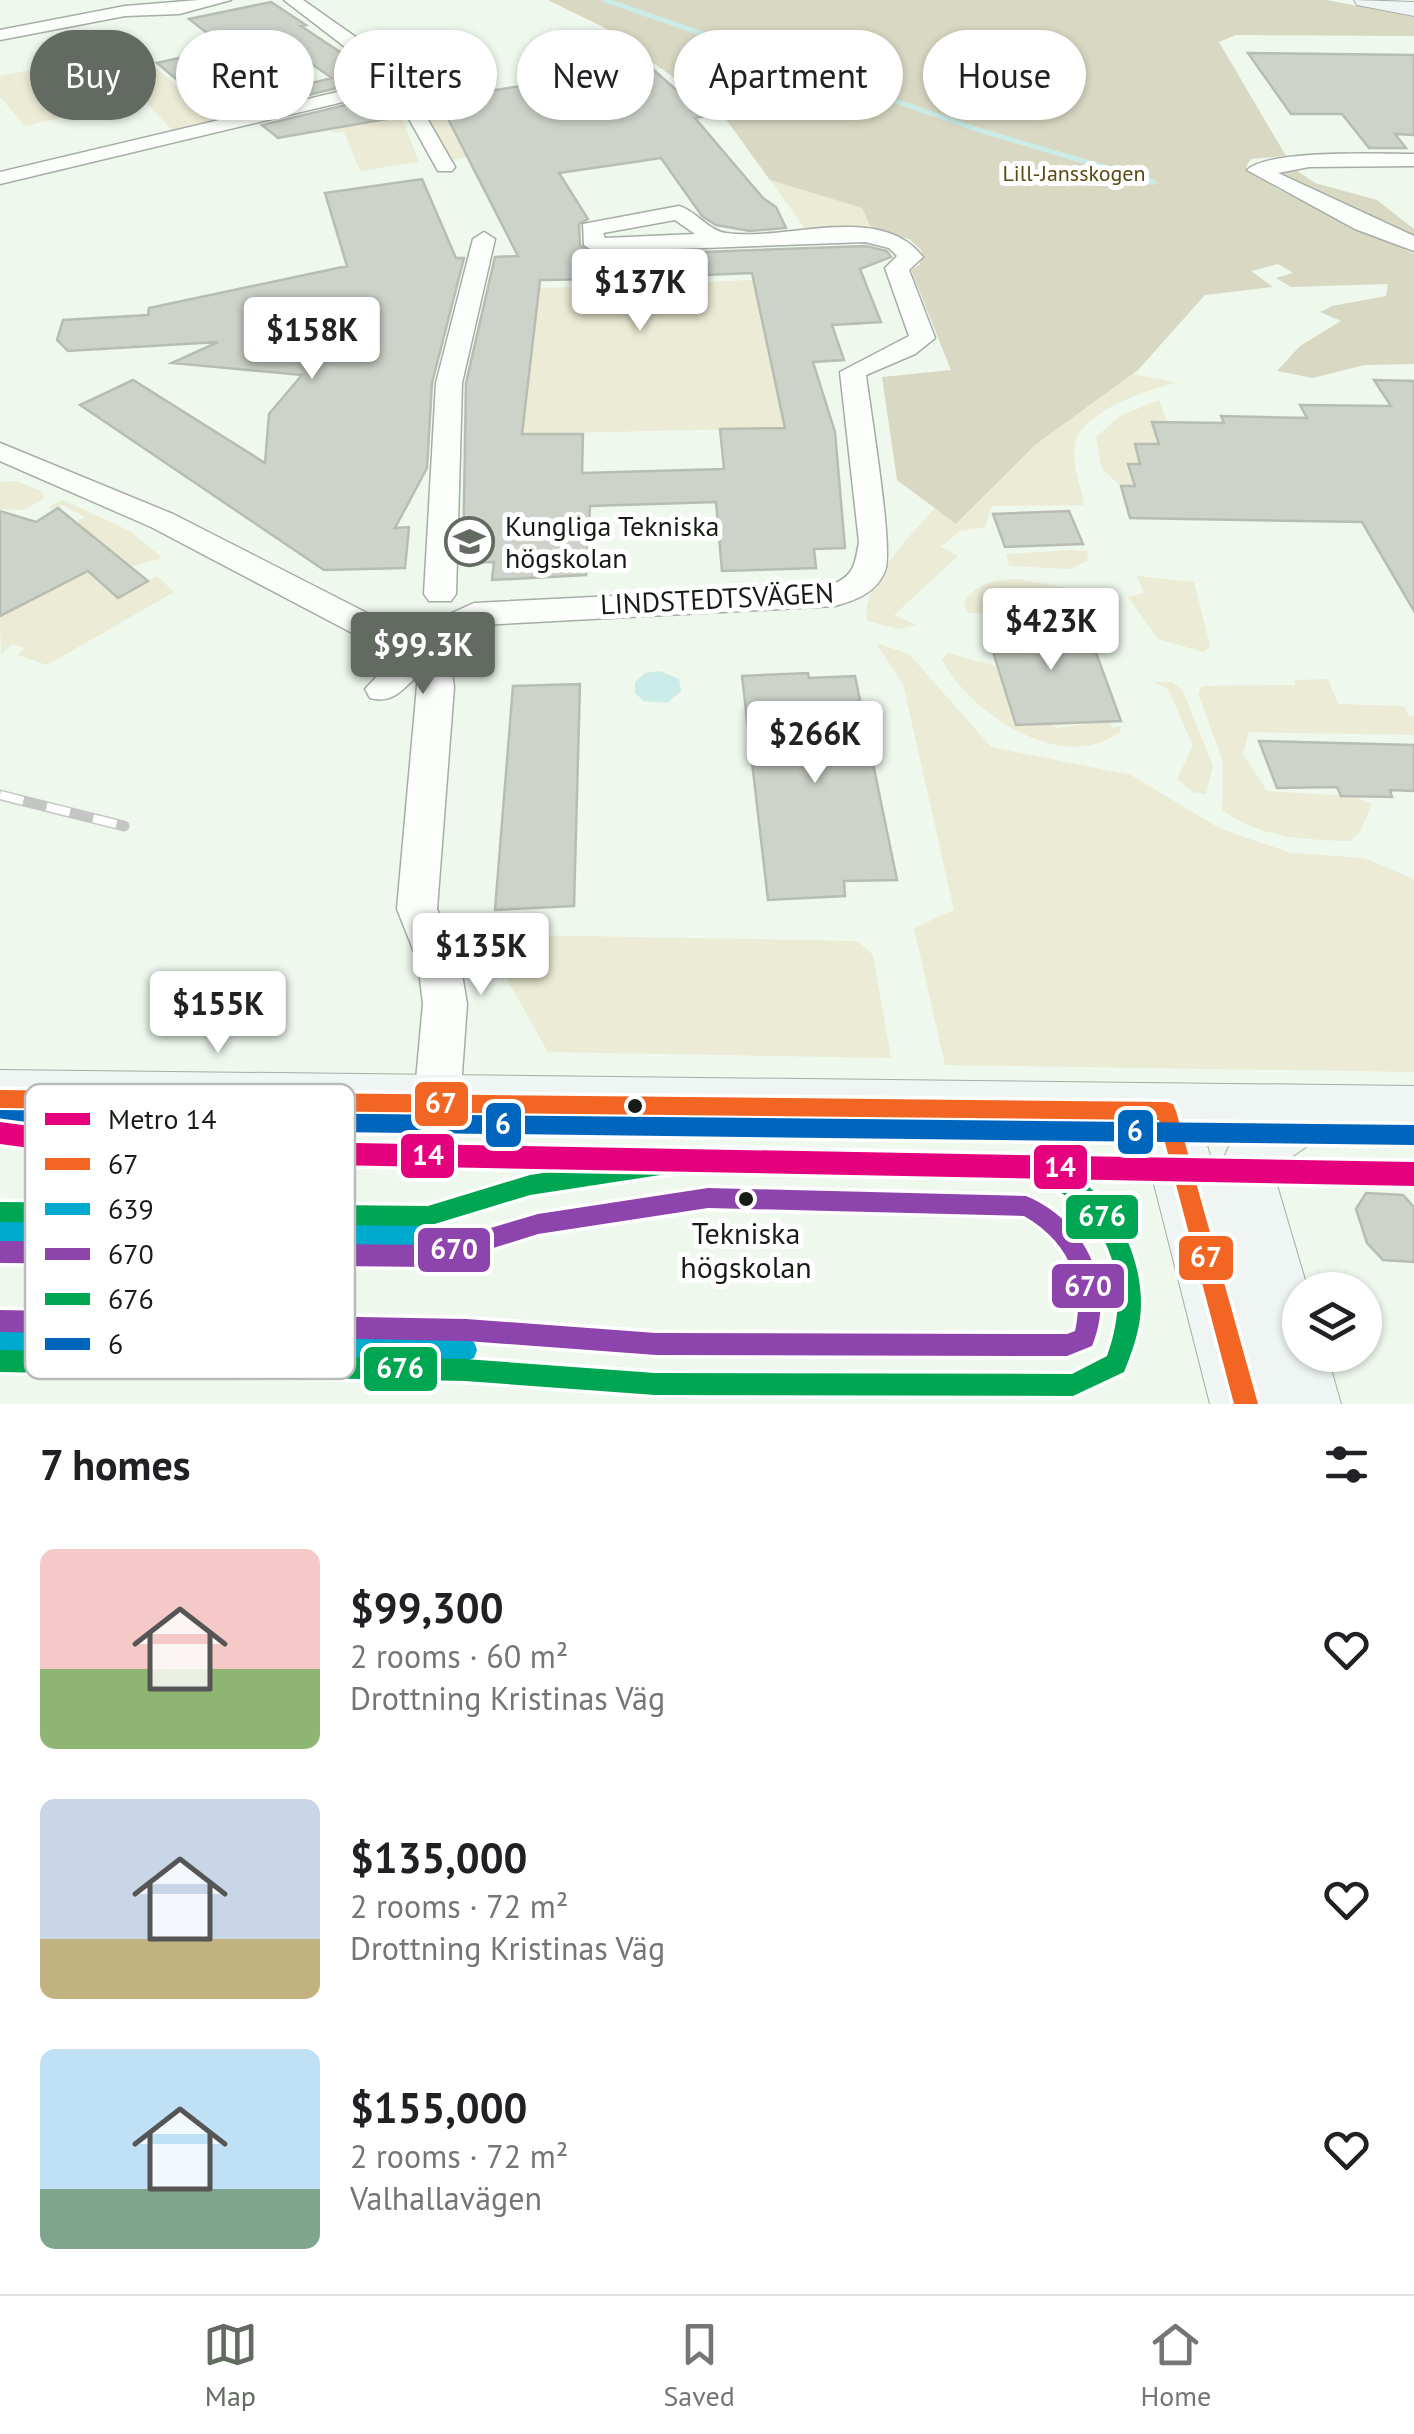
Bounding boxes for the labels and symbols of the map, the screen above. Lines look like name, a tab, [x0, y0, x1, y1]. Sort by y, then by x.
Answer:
park label: Lill-Jansskogen	[1002, 159, 1146, 187]
pin: $137K	[570, 249, 710, 334]
pin: $158K	[242, 297, 382, 382]
place label: Kungliga Tekniska högskolan	[505, 507, 719, 576]
school or university icon: Kungliga Tekniska högskolan	[444, 515, 496, 567]
street label: LINDSTEDTSVÄGEN	[599, 573, 835, 623]
pin: $423K	[981, 588, 1121, 673]
pin: $99.3K	[342, 612, 504, 697]
pin: $266K	[745, 701, 885, 786]
pin: $135K	[411, 913, 551, 998]
pin: $155K	[148, 971, 288, 1056]
line badge: 67	[413, 1080, 470, 1128]
legend	[25, 1084, 355, 1379]
text: 67	[425, 1084, 457, 1121]
unlabelled marker	[625, 1096, 645, 1116]
text: Metro 14	[108, 1100, 216, 1137]
line badge: 6	[484, 1101, 523, 1149]
text: 6	[495, 1105, 511, 1142]
line badge: 6	[1116, 1108, 1155, 1156]
text: 6	[1127, 1112, 1143, 1149]
line badge: 14	[399, 1132, 456, 1180]
text: 14	[412, 1136, 444, 1173]
line badge: 14	[1032, 1143, 1089, 1191]
text: 67	[108, 1145, 139, 1182]
text: 14	[1044, 1148, 1076, 1185]
marker: Tekniska högskolan	[736, 1189, 756, 1209]
text: 639	[108, 1190, 154, 1227]
line badge: 676	[1064, 1193, 1140, 1241]
text: 676	[1078, 1197, 1126, 1234]
place label: Tekniska högskolan	[680, 1213, 812, 1286]
line badge: 670	[416, 1226, 492, 1274]
text: 670	[430, 1230, 478, 1267]
line badge: 67	[1177, 1234, 1235, 1282]
text: 670	[108, 1235, 154, 1272]
text: 67	[1190, 1238, 1222, 1275]
line badge: 670	[1050, 1262, 1126, 1310]
text: 670	[1064, 1267, 1112, 1304]
text: 676	[108, 1280, 154, 1317]
text: 6	[108, 1325, 123, 1362]
line badge: 676	[362, 1345, 439, 1393]
text: 676	[376, 1349, 424, 1386]

